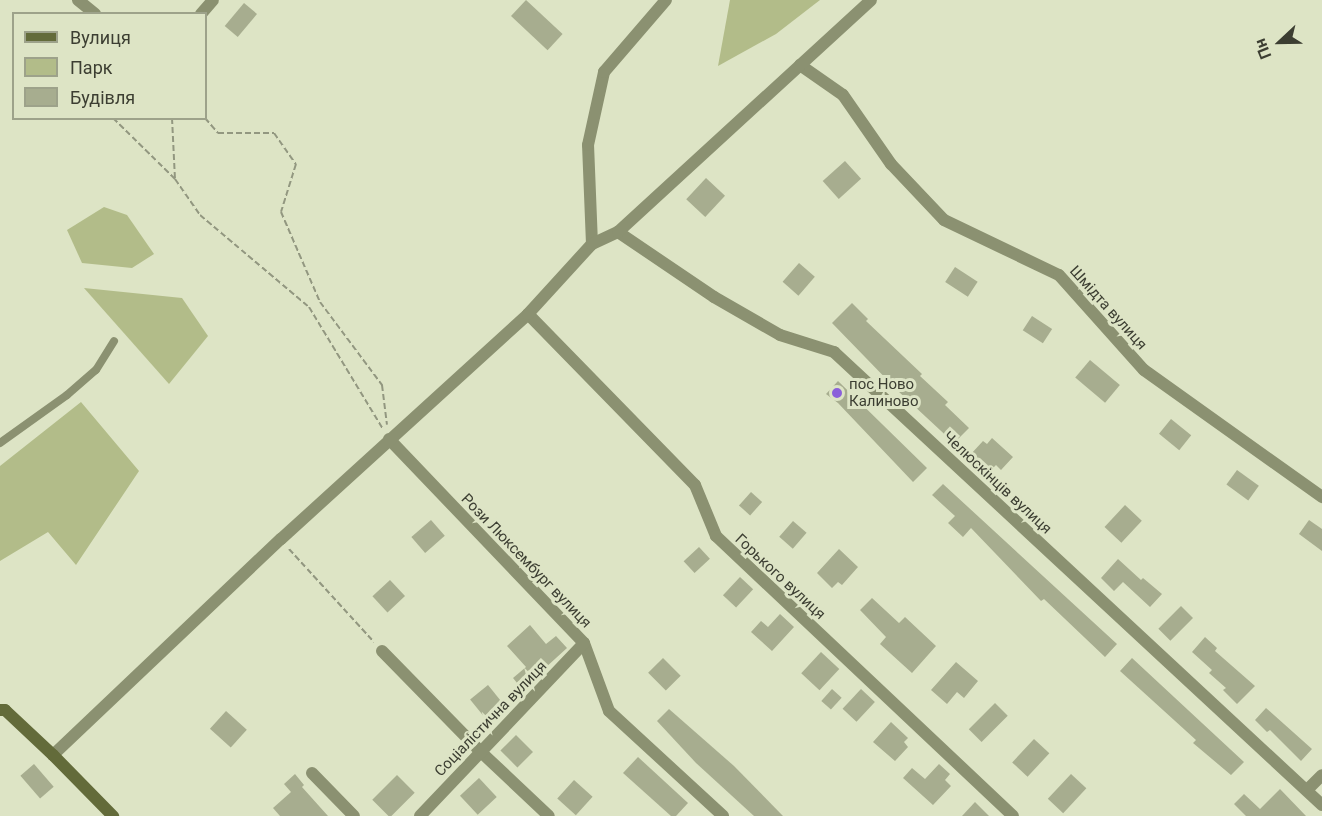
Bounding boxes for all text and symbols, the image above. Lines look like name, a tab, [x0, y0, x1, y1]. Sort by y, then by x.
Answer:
legend	[12, 12, 207, 120]
north arrow	[1250, 12, 1310, 72]
text: Вулиця	[70, 27, 131, 48]
text: Пн	[1250, 36, 1275, 62]
text: Парк	[70, 57, 112, 78]
text: Будівля	[70, 87, 135, 108]
street label: Шмідта вулиця	[1066, 262, 1150, 354]
place label: пос Ново Калиново	[849, 375, 918, 410]
marker: пос Ново Калиново	[830, 386, 844, 400]
street label: Челюскінців вулиця	[939, 428, 1055, 538]
street label: Рози Люксембург вулиця	[457, 490, 595, 632]
street label: Горького вулиця	[731, 531, 829, 623]
street label: Соціалістична вулиця	[431, 658, 551, 780]

